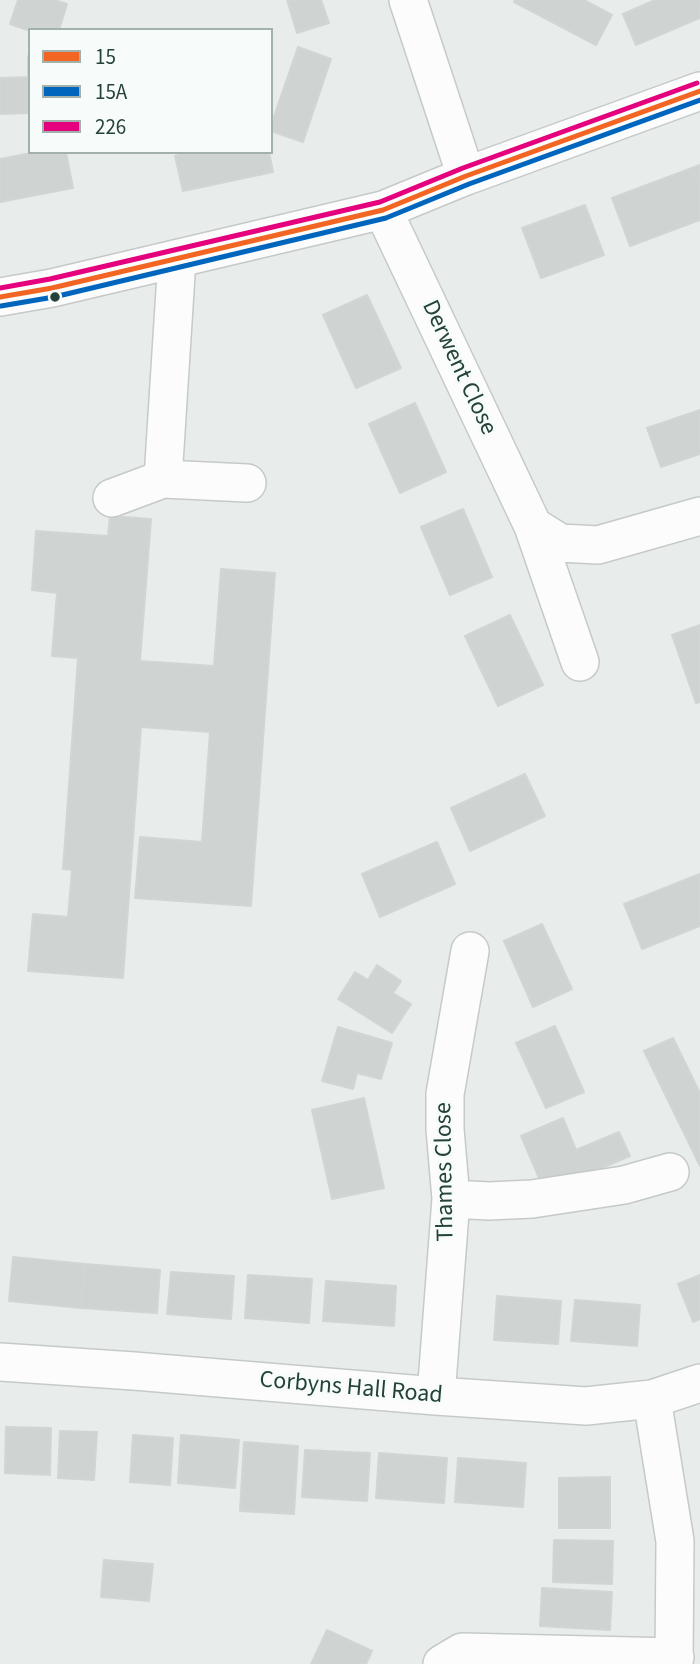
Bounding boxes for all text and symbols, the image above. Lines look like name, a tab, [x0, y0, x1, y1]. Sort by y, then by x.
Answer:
legend	[28, 28, 273, 154]
text: 15	[95, 42, 116, 72]
text: 15A	[95, 77, 127, 107]
text: 226	[95, 112, 126, 142]
unlabelled marker	[48, 290, 62, 304]
street label: Derwent Close	[414, 296, 502, 440]
street label: Thames Close	[430, 1102, 462, 1242]
street label: Corbyns Hall Road	[258, 1367, 444, 1411]

